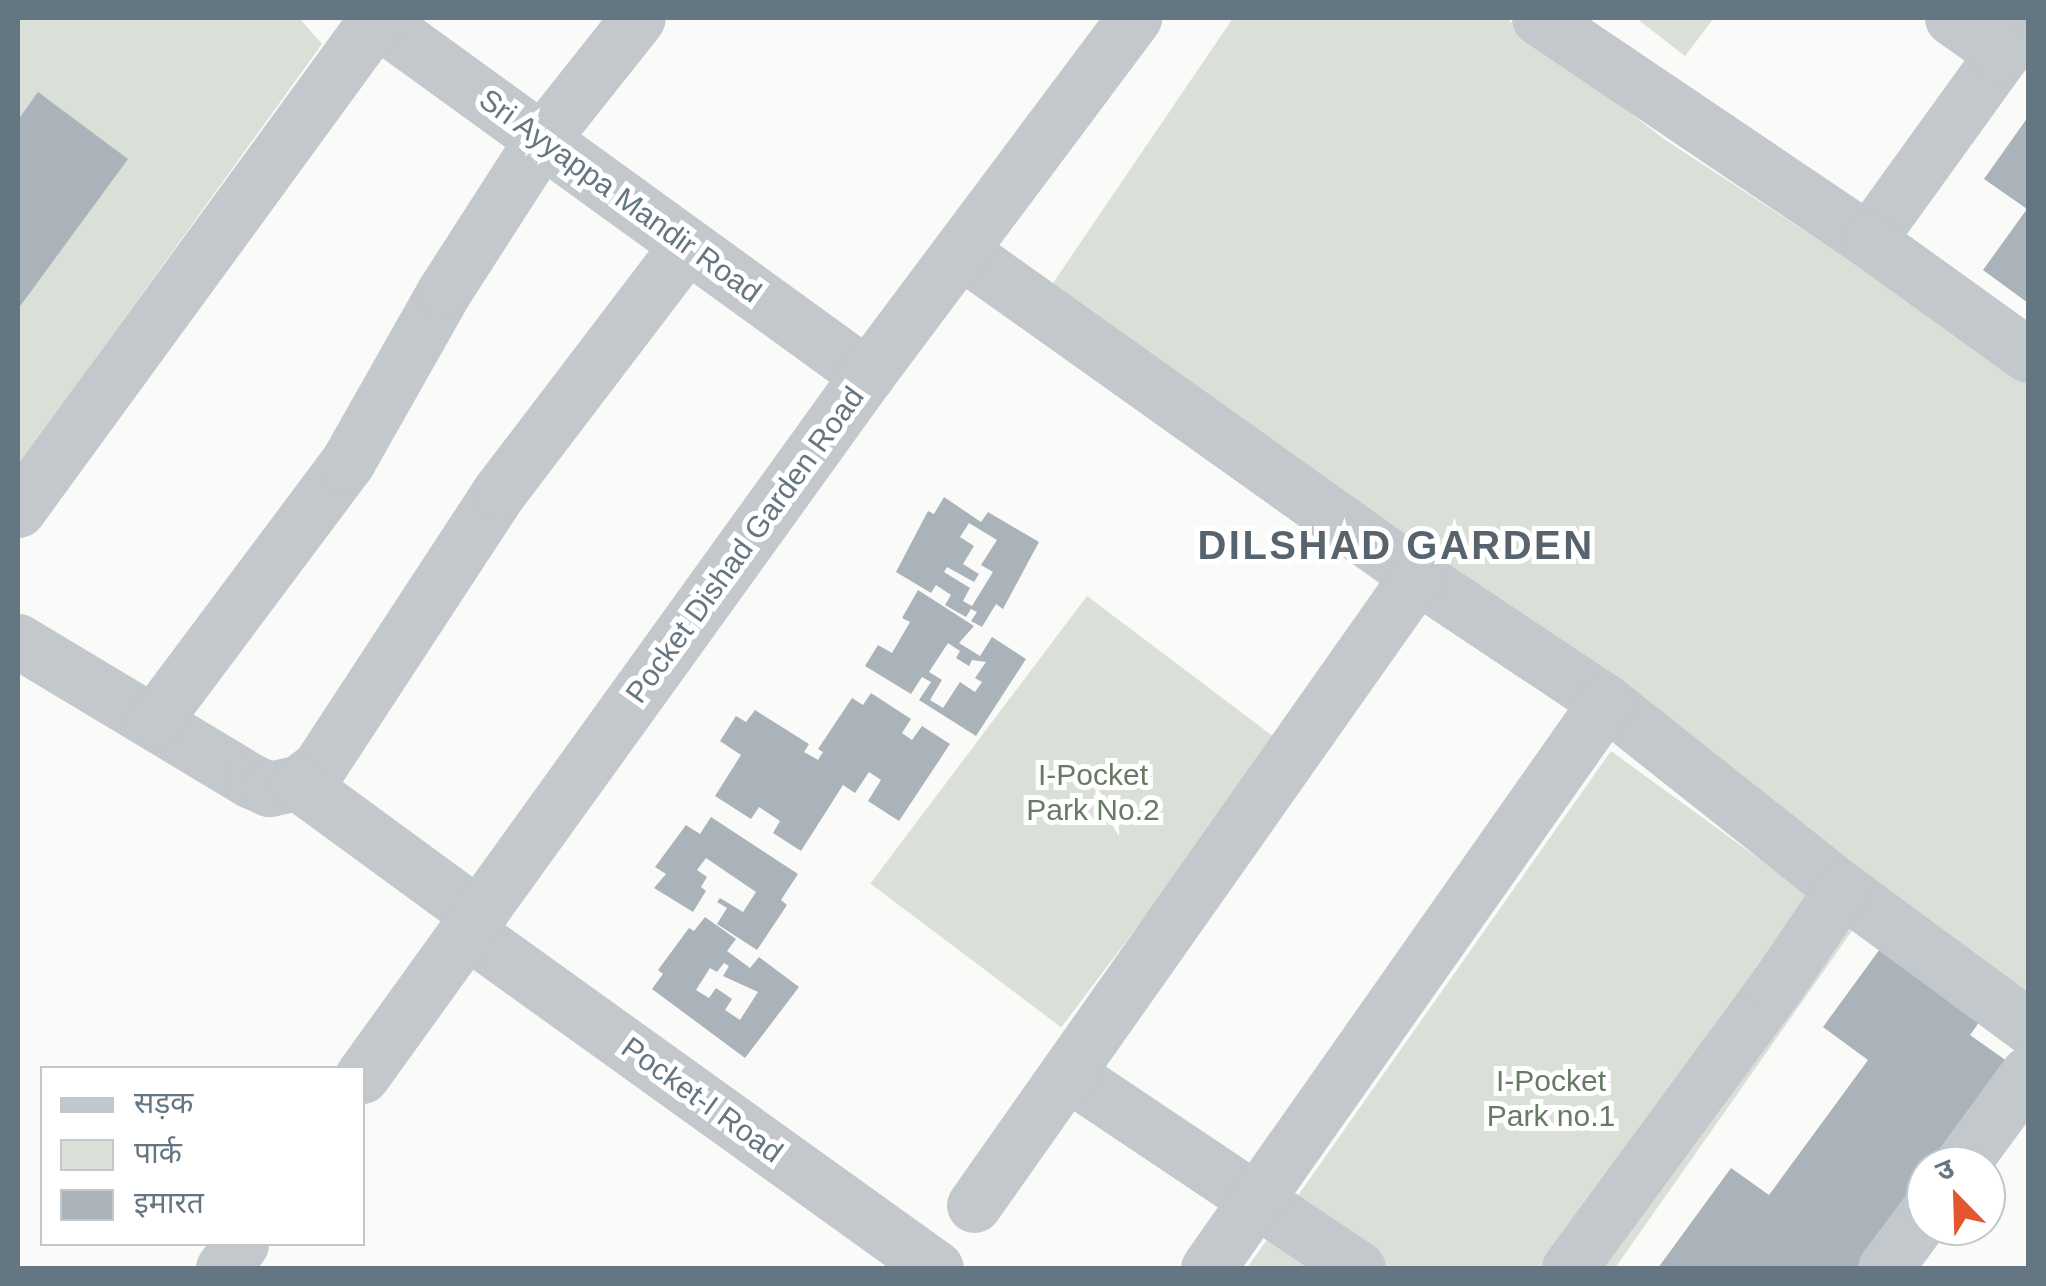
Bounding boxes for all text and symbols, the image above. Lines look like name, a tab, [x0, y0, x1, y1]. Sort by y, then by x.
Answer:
street label: Sri Ayyappa Mandir Road	[471, 81, 769, 311]
street label: Pocket Dishad Garden Road	[618, 380, 872, 710]
district label: DILSHAD GARDEN	[1197, 521, 1595, 569]
park label: I-Pocket Park No.2	[1026, 757, 1160, 828]
street label: Pocket-I Road	[615, 1030, 789, 1170]
park label: I-Pocket Park no.1	[1487, 1063, 1615, 1134]
legend	[40, 1066, 365, 1246]
text: सड़क	[134, 1086, 193, 1119]
text: पार्क	[134, 1136, 182, 1169]
north arrow	[1906, 1146, 2006, 1246]
text: उ	[1931, 1152, 1958, 1187]
text: इमारत	[134, 1186, 204, 1219]

